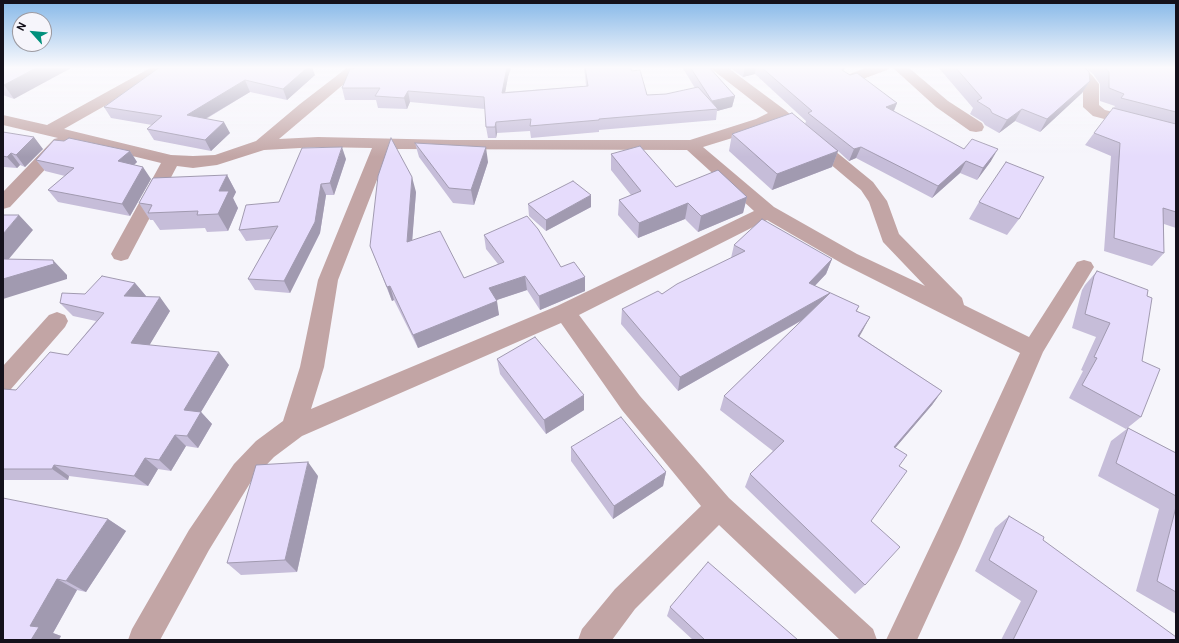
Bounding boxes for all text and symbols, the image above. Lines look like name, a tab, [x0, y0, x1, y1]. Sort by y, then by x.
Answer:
north arrow	[12, 12, 52, 52]
text: N	[14, 20, 29, 33]

